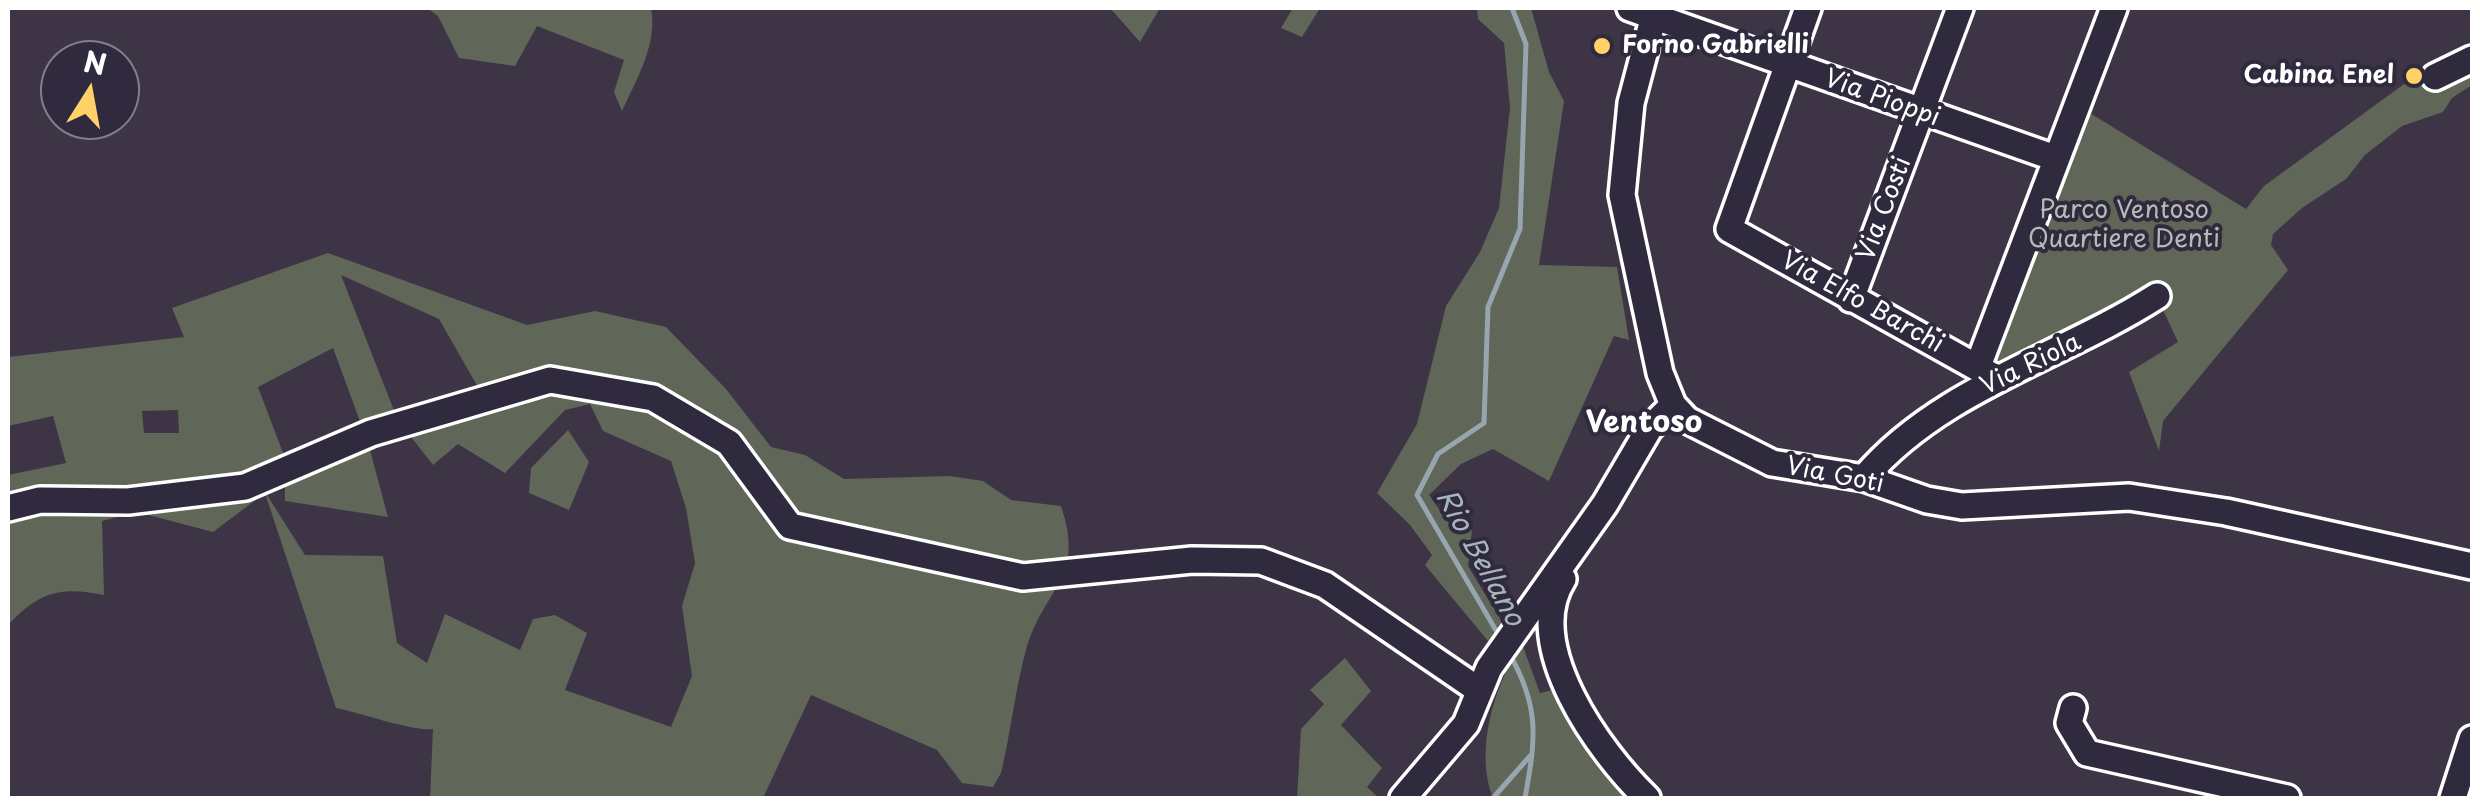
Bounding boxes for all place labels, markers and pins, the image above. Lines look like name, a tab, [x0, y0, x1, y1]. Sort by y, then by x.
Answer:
place label: Forno Gabrielli	[1622, 31, 1809, 61]
marker: Forno Gabrielli	[1591, 35, 1613, 57]
place label: Cabina Enel	[2243, 61, 2394, 91]
marker: Cabina Enel	[2403, 65, 2425, 87]

